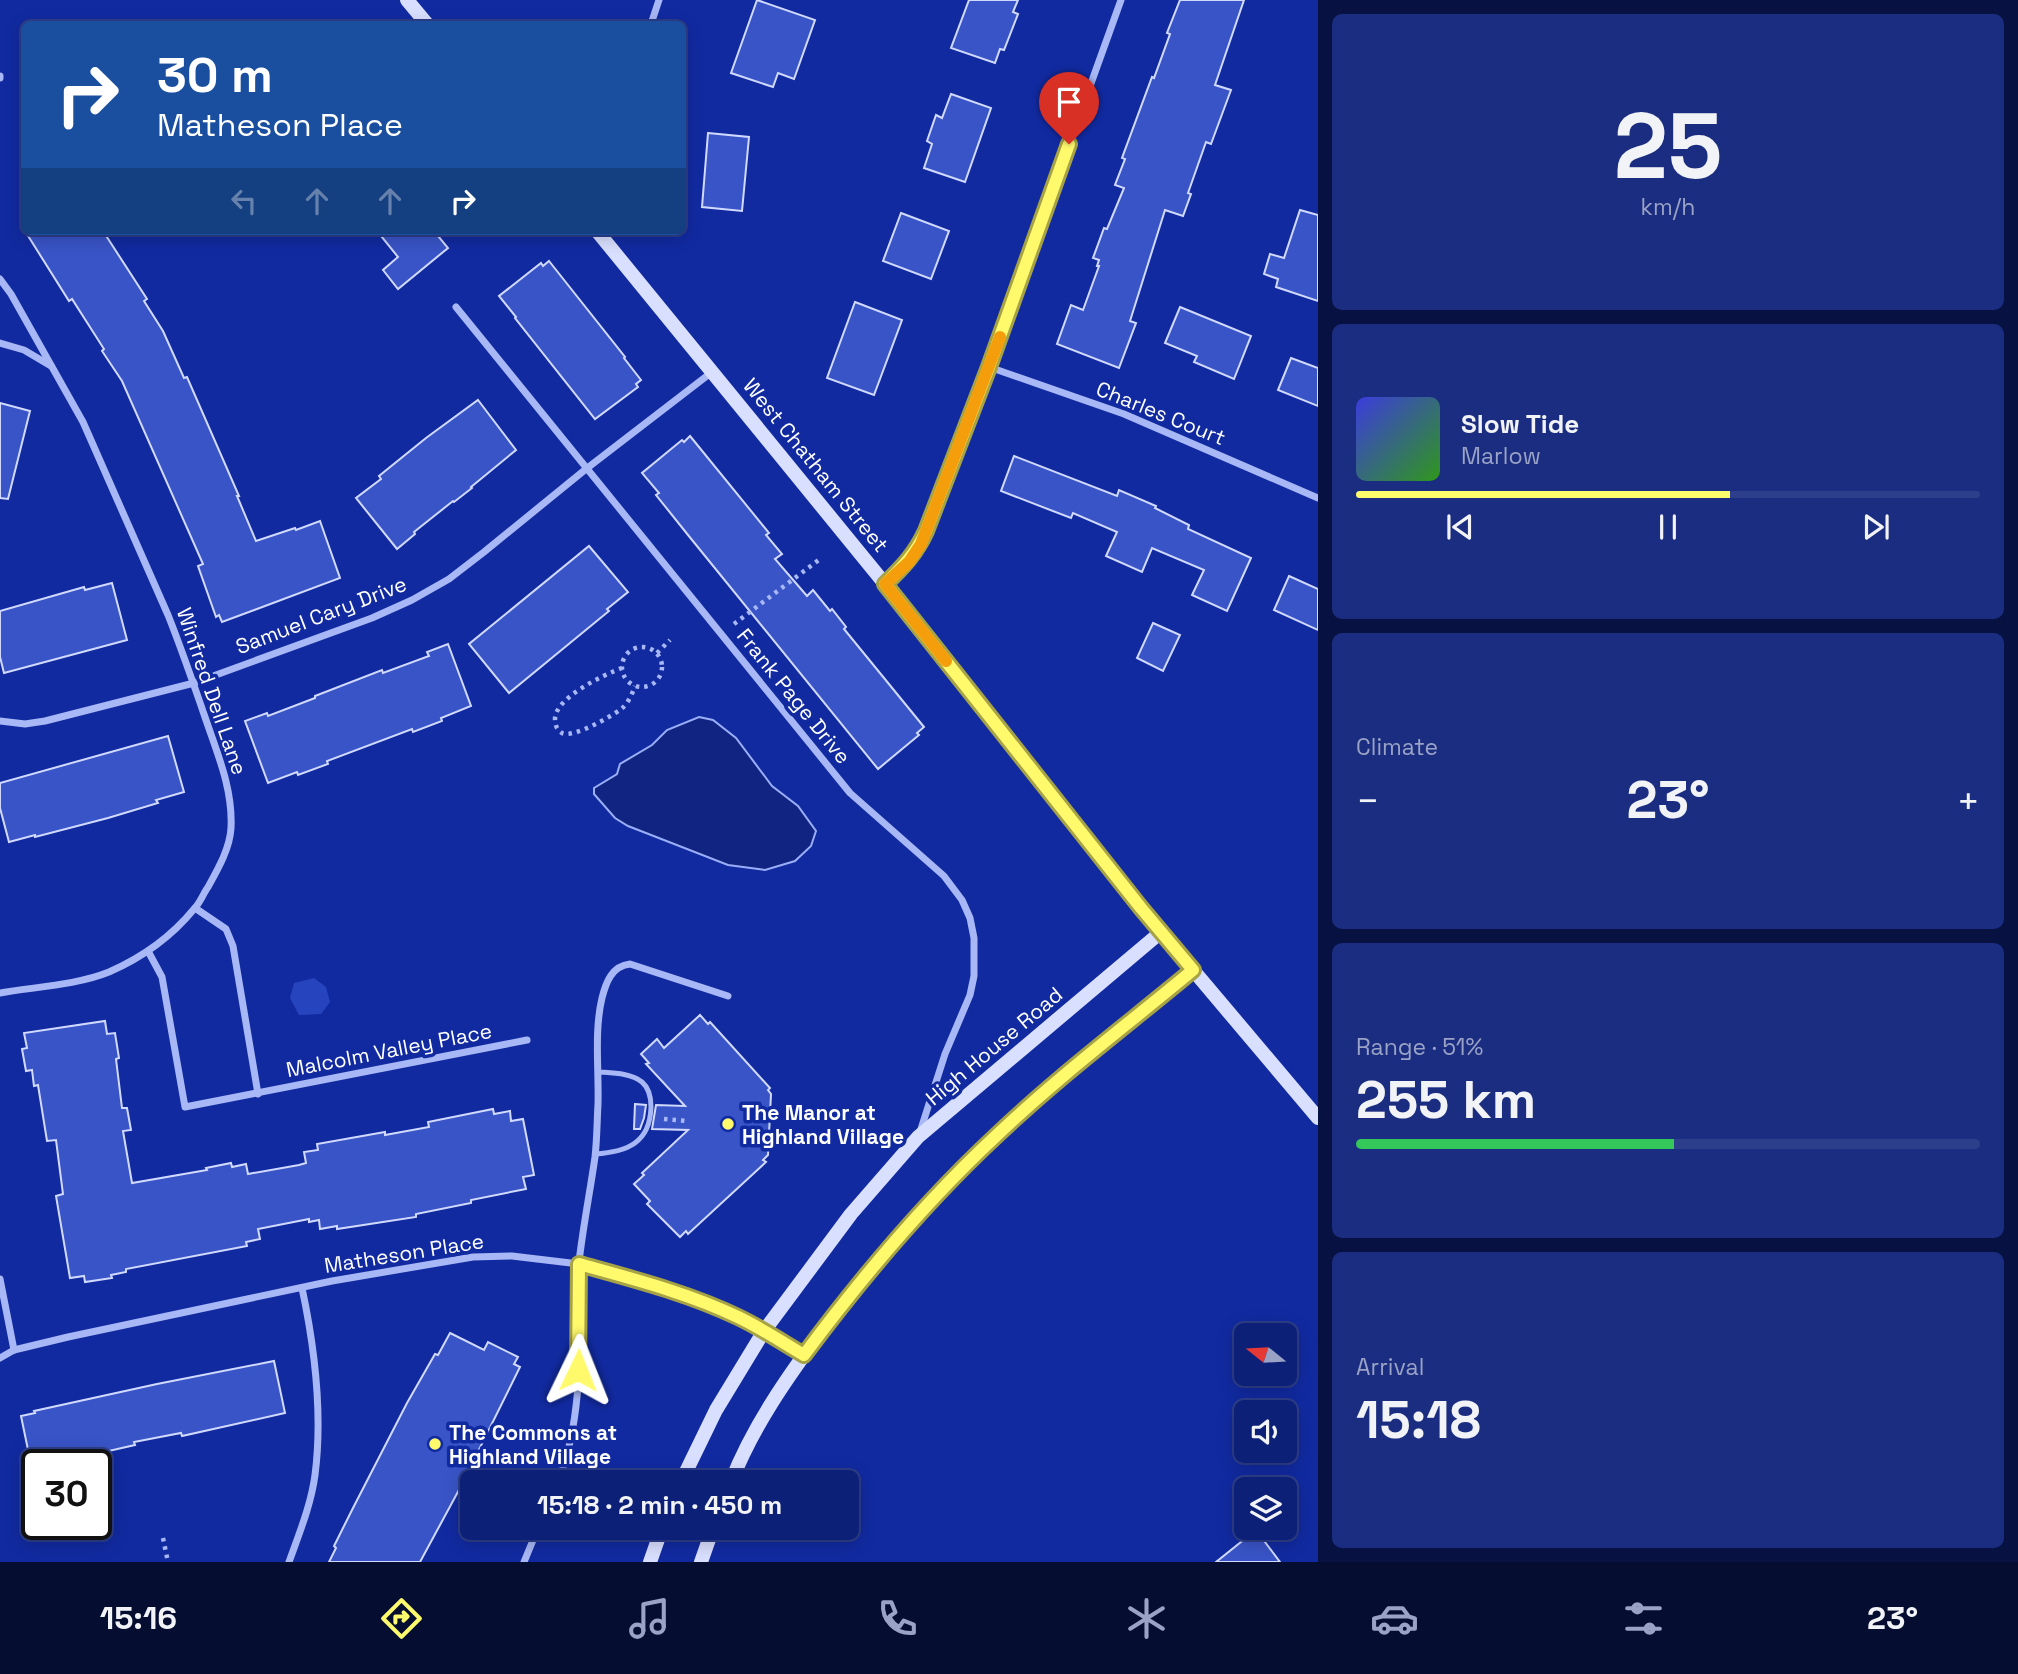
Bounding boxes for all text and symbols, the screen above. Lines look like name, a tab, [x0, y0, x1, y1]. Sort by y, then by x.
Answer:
text: 30 m	[157, 44, 273, 106]
icon: right	[42, 49, 133, 140]
pin	[1039, 72, 1099, 144]
icon: arrive	[1050, 83, 1088, 121]
text: 25	[1614, 88, 1722, 205]
text: Matheson Place	[157, 105, 403, 145]
icon: left	[225, 182, 263, 220]
icon: ahead	[298, 182, 336, 220]
icon: ahead	[371, 182, 409, 220]
icon: right	[444, 182, 482, 220]
text: km/h	[1641, 192, 1695, 222]
street label: West Chatham Street	[737, 372, 895, 558]
street label: Charles Court	[1092, 375, 1230, 451]
text: Slow Tide	[1461, 407, 1579, 441]
text: Marlow	[1461, 441, 1541, 471]
icon: previous	[1441, 508, 1479, 546]
icon: pause	[1649, 508, 1687, 546]
icon: next	[1857, 508, 1895, 546]
street label: Samuel Cary Drive	[232, 570, 410, 660]
street label: Winfred Dell Lane	[171, 604, 253, 778]
street label: Frank Page Drive	[731, 623, 857, 769]
text: Climate	[1356, 732, 1438, 762]
text: 23°	[1627, 767, 1710, 833]
text: −	[1356, 777, 1380, 825]
text: +	[1956, 777, 1980, 825]
street label: High House Road	[920, 981, 1068, 1111]
street label: Malcolm Valley Place	[284, 1017, 494, 1083]
text: Range · 51%	[1356, 1032, 1483, 1062]
text: 255 km	[1356, 1067, 1536, 1133]
place label: The Manor at Highland Village	[742, 1099, 904, 1150]
marker: The Manor at Highland Village	[720, 1116, 736, 1132]
street label: Matheson Place	[322, 1227, 486, 1279]
north arrow	[1234, 1323, 1297, 1386]
map controls	[1234, 1323, 1297, 1540]
position arrow	[541, 1333, 615, 1407]
text: Arrival	[1356, 1352, 1424, 1382]
text: 15:18	[1356, 1387, 1481, 1453]
button: sound	[1234, 1400, 1297, 1463]
place label: The Commons at Highland Village	[449, 1419, 617, 1470]
marker: The Commons at Highland Village	[427, 1436, 443, 1452]
speed limit sign: 30	[21, 1449, 112, 1540]
button: layers	[1234, 1477, 1297, 1540]
text: 15:18 · 2 min · 450 m	[537, 1488, 782, 1522]
icon: directions	[377, 1594, 426, 1643]
icon: music	[625, 1594, 674, 1643]
icon: phone	[873, 1594, 922, 1643]
icon: climate	[1122, 1594, 1171, 1643]
icon: car	[1370, 1594, 1419, 1643]
icon: filters	[1619, 1594, 1668, 1643]
text: 15:16	[100, 1598, 177, 1638]
text: 23°	[1867, 1598, 1918, 1638]

